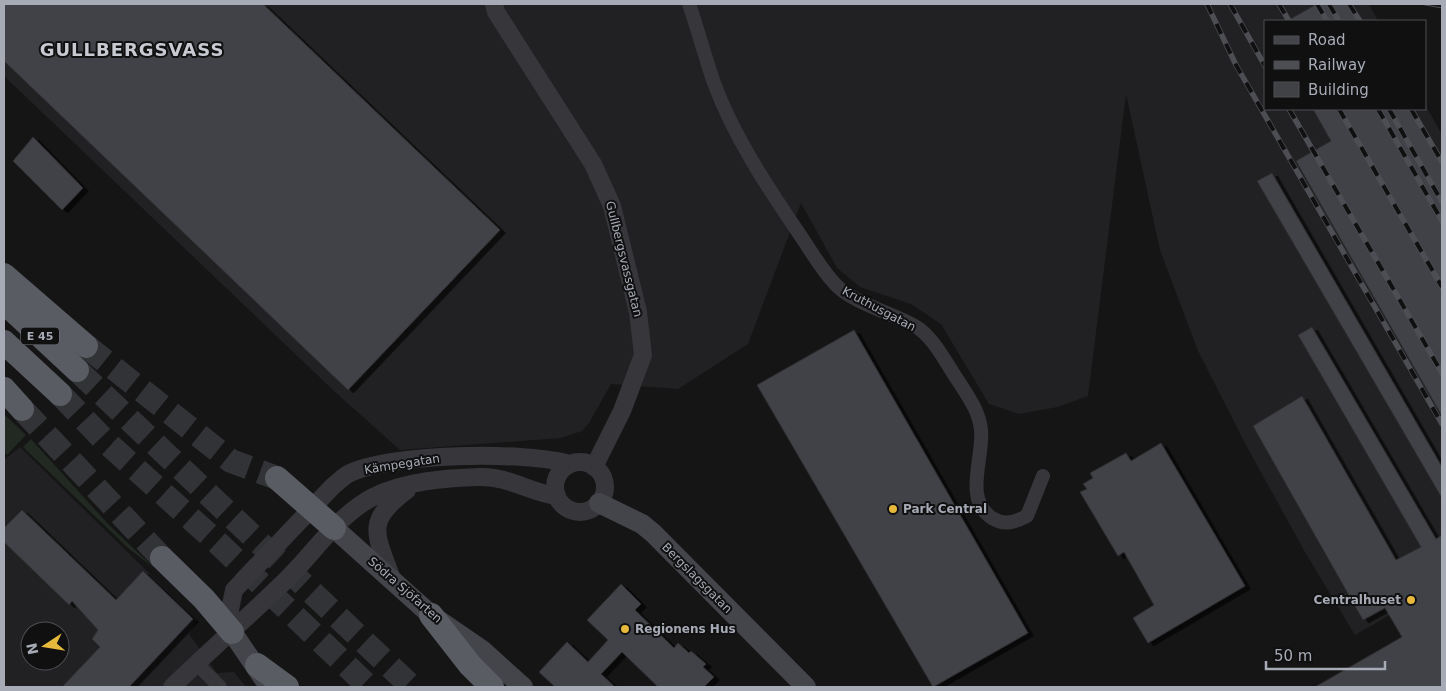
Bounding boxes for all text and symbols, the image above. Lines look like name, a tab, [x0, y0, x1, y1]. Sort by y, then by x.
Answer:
legend	[1264, 20, 1426, 110]
text: Road	[1308, 31, 1346, 49]
district label: GULLBERGSVASS	[40, 39, 224, 60]
text: Railway	[1308, 56, 1366, 74]
text: Building	[1308, 81, 1369, 99]
street label: Gullbergsvassgatan	[603, 200, 645, 318]
street label: Kruthusgatan	[840, 284, 918, 334]
road number: E 45	[21, 328, 59, 344]
street label: Kämpegatan	[363, 451, 441, 477]
place label: Park Central	[903, 502, 987, 516]
marker: Park Central	[887, 503, 899, 515]
street label: Bergslagsgatan	[659, 540, 735, 616]
street label: Södra Sjöfarten	[365, 554, 445, 626]
place label: Centralhuset	[1314, 593, 1401, 607]
marker: Centralhuset	[1405, 594, 1417, 606]
north arrow	[20, 621, 70, 671]
place label: Regionens Hus	[635, 622, 736, 636]
marker: Regionens Hus	[619, 623, 631, 635]
scale bar	[1266, 638, 1385, 670]
text: N	[23, 641, 41, 656]
text: 50 m	[1274, 647, 1312, 665]

